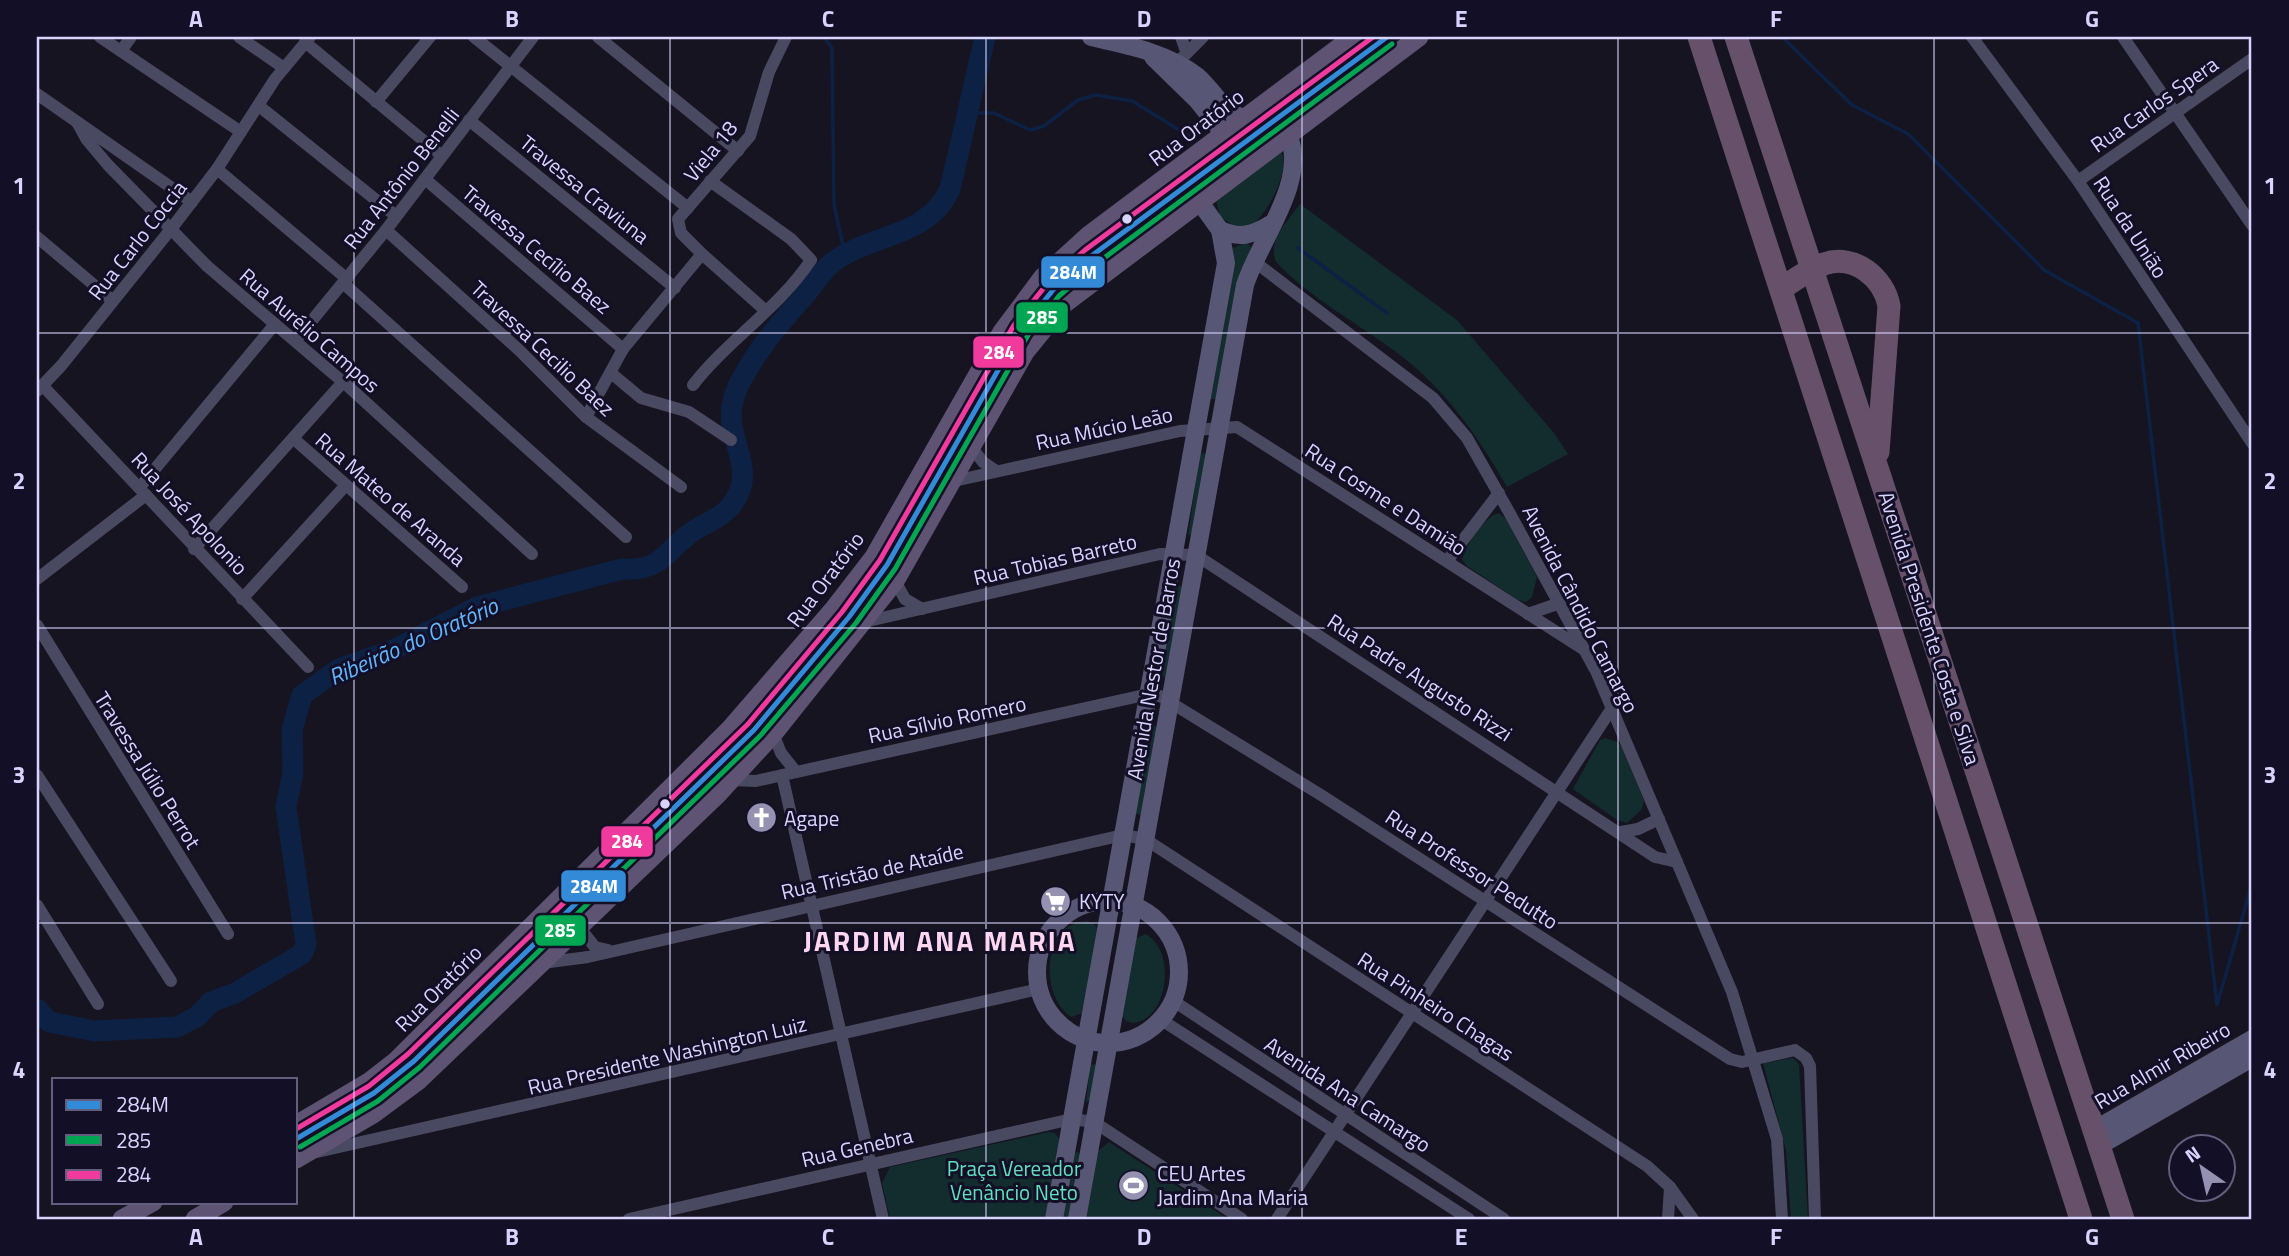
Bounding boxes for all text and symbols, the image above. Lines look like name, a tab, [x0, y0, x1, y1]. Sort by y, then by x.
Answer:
text: A	[189, 1, 203, 36]
text: B	[505, 1, 519, 36]
text: C	[822, 1, 834, 36]
text: D	[1137, 1, 1151, 36]
text: E	[1455, 1, 1467, 36]
text: F	[1770, 1, 1782, 36]
text: G	[2085, 1, 2099, 36]
street label: Rua Carlos Spera	[2084, 48, 2225, 160]
street label: Rua Oratório	[1142, 80, 1250, 174]
street label: Rua Antônio Benelli	[335, 100, 467, 256]
street label: Viela 18	[675, 113, 745, 189]
street label: Travessa Craviuna	[513, 127, 657, 252]
text: 1	[13, 168, 25, 203]
text: 1	[2264, 168, 2276, 203]
street label: Rua da União	[2086, 169, 2176, 285]
street label: Rua Carlo Coccia	[80, 173, 194, 307]
street label: Travessa Cecílio Baez	[455, 177, 619, 321]
unlabelled marker	[1120, 212, 1134, 226]
line badge: 284M	[1040, 255, 1106, 289]
text: 284M	[1049, 257, 1097, 286]
street label: Rua Aurélio Campos	[233, 260, 387, 400]
street label: Travessa Cecilio Baez	[464, 273, 622, 423]
line badge: 285	[1015, 301, 1069, 334]
text: 285	[1026, 302, 1058, 331]
line badge: 284	[972, 335, 1025, 369]
text: 284	[983, 337, 1015, 366]
street label: Rua Múcio Leão	[1032, 398, 1176, 458]
street label: Rua Mateo de Aranda	[309, 424, 474, 574]
street label: Rua Cosme e Damião	[1299, 435, 1473, 563]
street label: Rua José Apolonio	[124, 444, 256, 582]
text: 2	[13, 463, 25, 498]
text: 2	[2264, 463, 2276, 498]
street label: Avenida Presidente Costa e Silva	[1871, 487, 1990, 769]
street label: Avenida Cândido Camargo	[1515, 499, 1647, 719]
street label: Rua Oratório	[778, 525, 872, 633]
street label: Rua Tobias Barreto	[970, 525, 1140, 593]
street label: Avenida Nestor de Barros	[1118, 556, 1188, 782]
water label: Ribeirão do Oratório	[323, 588, 504, 694]
street label: Rua Padre Augusto Rizzi	[1321, 605, 1519, 749]
street label: Travessa Júlio Perrot	[87, 685, 210, 855]
street label: Rua Sílvio Romero	[865, 687, 1029, 751]
text: 3	[13, 757, 25, 792]
text: 3	[2264, 757, 2276, 792]
unlabelled marker	[658, 797, 672, 811]
church icon: Agape	[744, 801, 778, 835]
street label: Rua Professor Pedutto	[1379, 801, 1565, 937]
place label: Agape	[784, 802, 839, 834]
line badge: 284	[600, 825, 654, 858]
text: 284	[611, 826, 643, 855]
street label: Rua Tristão de Ataíde	[778, 834, 966, 908]
line badge: 284M	[560, 869, 627, 903]
text: 284M	[570, 871, 618, 900]
supermarket icon: KYTY	[1039, 884, 1073, 918]
place label: KYTY	[1079, 885, 1125, 917]
line badge: 285	[534, 914, 587, 947]
text: 285	[544, 915, 576, 944]
district label: JARDIM ANA MARIA	[803, 919, 1077, 962]
street label: Rua Oratório	[387, 937, 489, 1039]
street label: Rua Pinheiro Chagas	[1351, 943, 1521, 1069]
street label: Rua Presidente Washington Luiz	[524, 1007, 810, 1103]
street label: Rua Almir Ribeiro	[2088, 1013, 2236, 1117]
street label: Avenida Ana Camargo	[1258, 1028, 1438, 1160]
text: 4	[13, 1052, 25, 1087]
text: 4	[2264, 1052, 2276, 1087]
legend	[52, 1078, 298, 1204]
text: 284M	[116, 1088, 169, 1120]
street label: Rua Genebra	[798, 1119, 916, 1175]
text: 285	[116, 1124, 151, 1156]
north arrow	[2166, 1134, 2236, 1204]
text: N	[2179, 1138, 2206, 1169]
park label: Praça Vereador Venâncio Neto	[947, 1152, 1081, 1208]
place label: CEU Artes Jardim Ana Maria	[1157, 1157, 1308, 1213]
text: 284	[116, 1158, 151, 1190]
sports icon: CEU Artes Jardim Ana Maria	[1117, 1168, 1151, 1202]
text: A	[189, 1219, 203, 1254]
text: B	[505, 1219, 519, 1254]
text: C	[822, 1219, 834, 1254]
text: D	[1137, 1219, 1151, 1254]
text: E	[1455, 1219, 1467, 1254]
text: F	[1770, 1219, 1782, 1254]
text: G	[2085, 1219, 2099, 1254]

